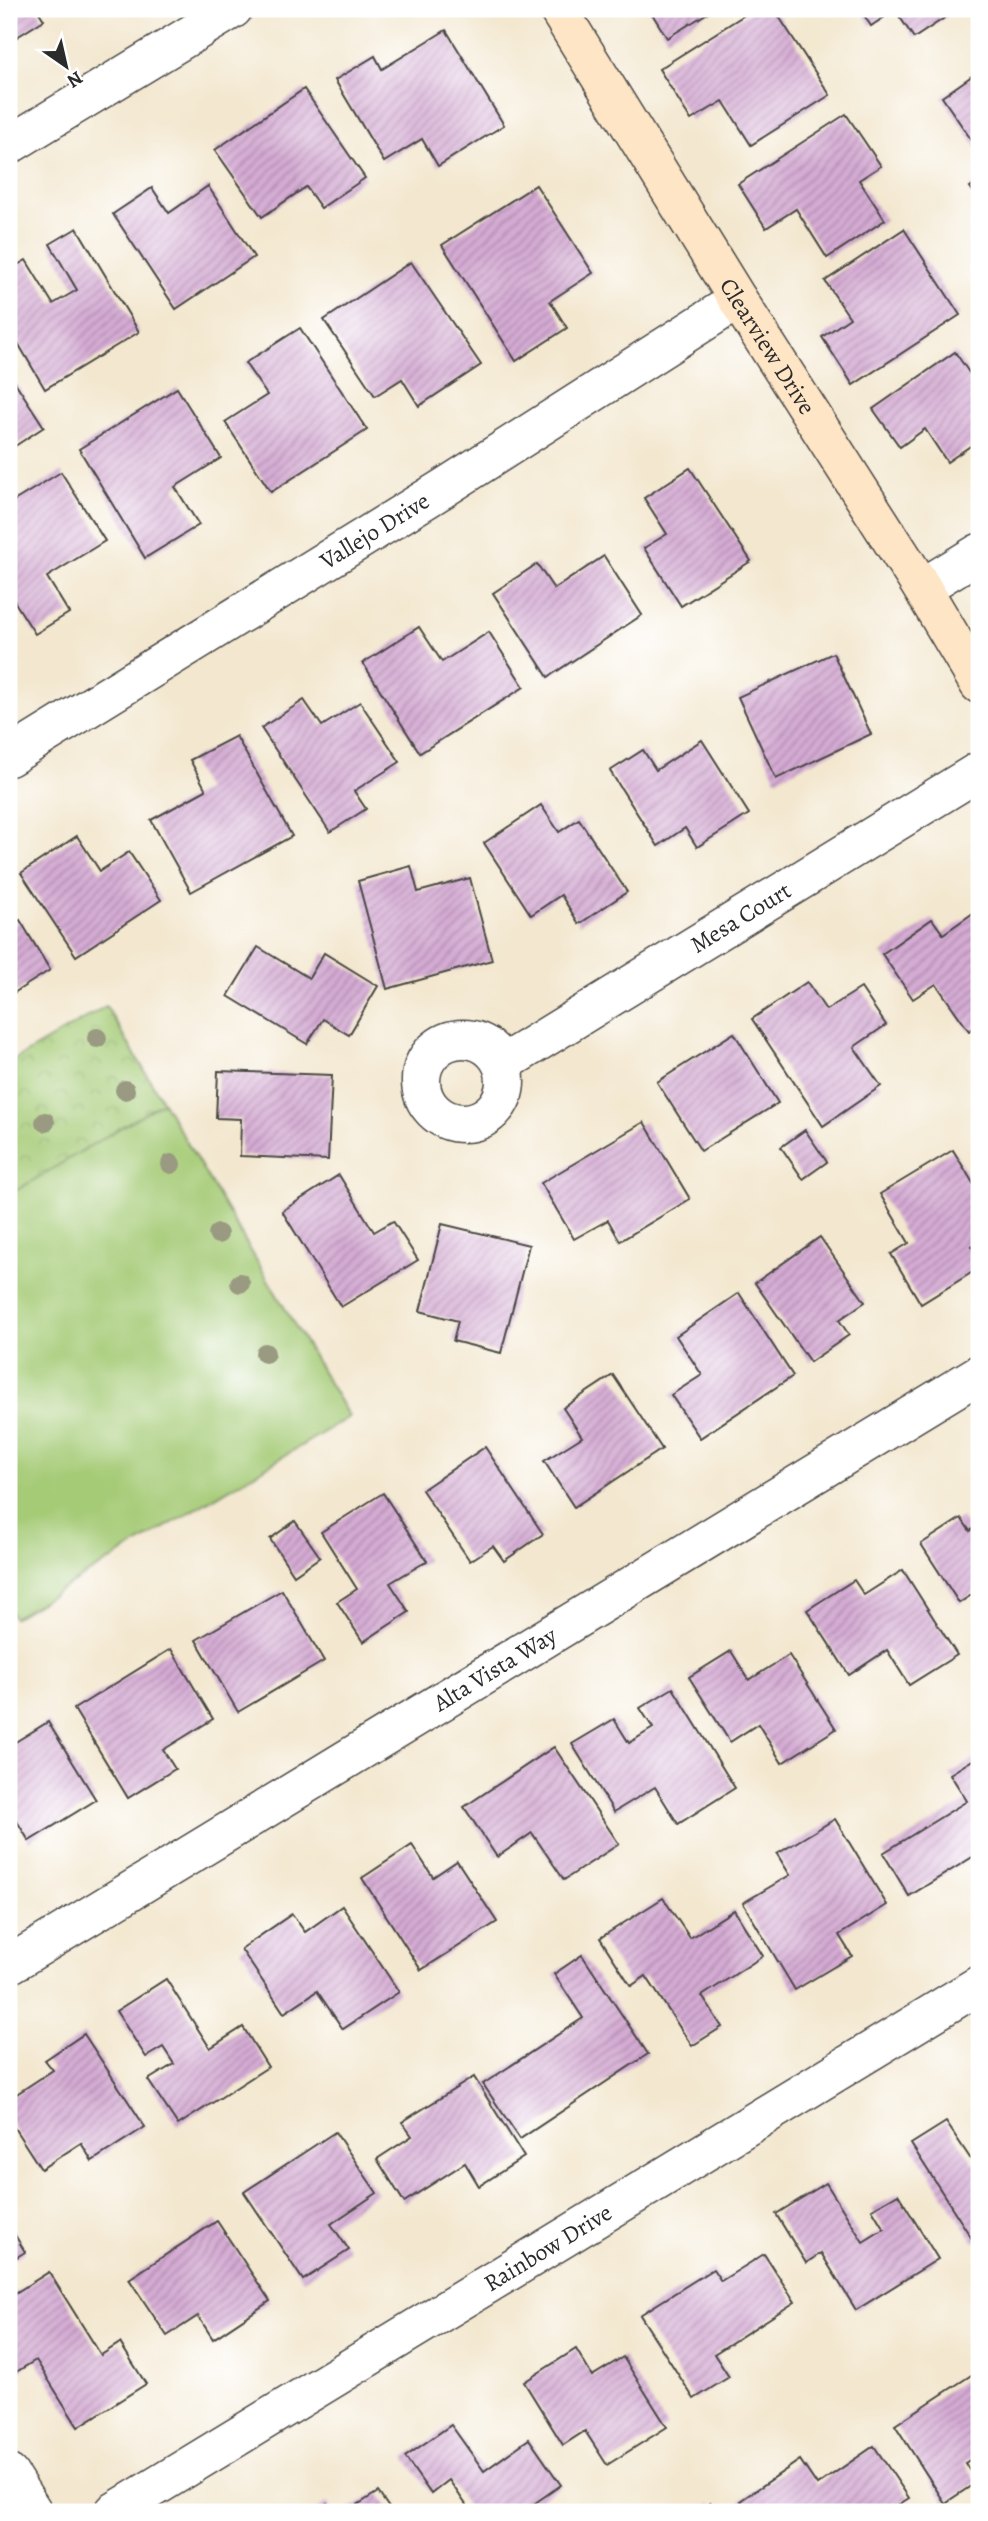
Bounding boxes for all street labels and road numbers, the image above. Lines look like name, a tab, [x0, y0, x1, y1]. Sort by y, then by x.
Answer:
street label: Clearview Drive	[712, 272, 823, 421]
street label: Vallejo Drive	[313, 485, 435, 577]
street label: Mesa Court	[684, 874, 797, 961]
street label: Alta Vista Way	[426, 1619, 563, 1719]
street label: Rainbow Drive	[478, 2196, 618, 2299]

